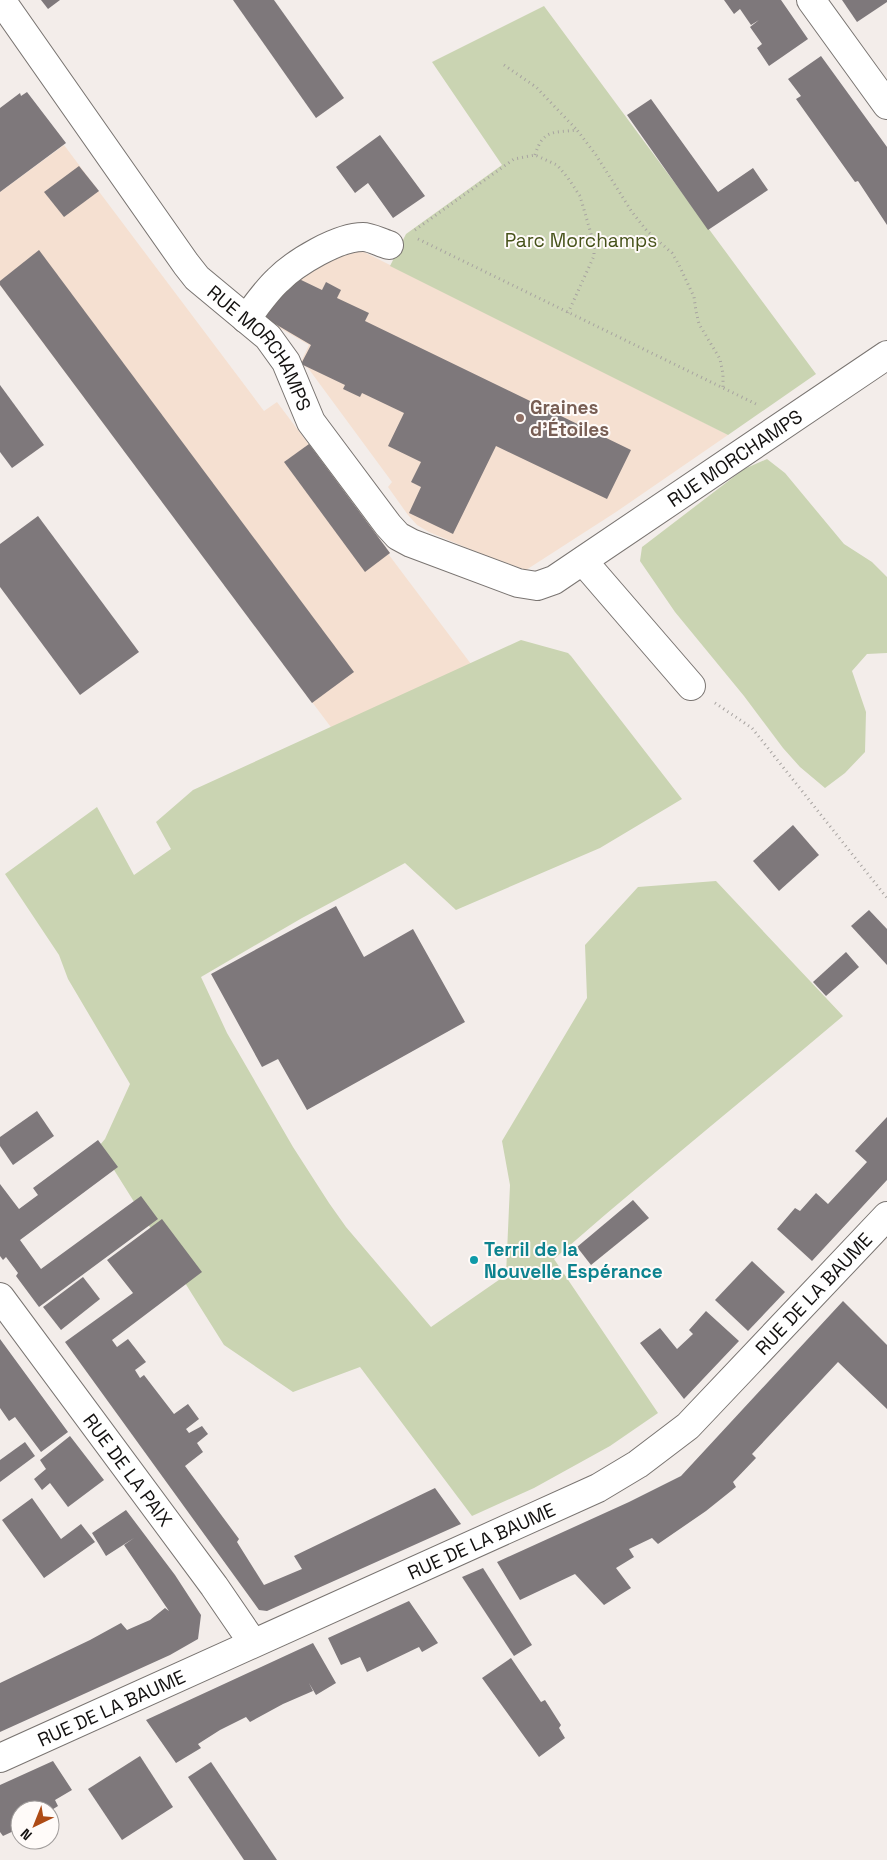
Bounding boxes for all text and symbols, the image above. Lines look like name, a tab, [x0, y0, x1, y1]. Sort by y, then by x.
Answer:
park label: Parc Morchamps	[505, 228, 657, 253]
street label: RUE MORCHAMPS	[202, 280, 317, 415]
place label: Graines d'Étoiles	[530, 395, 609, 442]
street label: RUE MORCHAMPS	[663, 404, 807, 513]
marker: Graines d'Étoiles	[514, 412, 526, 424]
street label: RUE DE LA BAUME	[750, 1227, 878, 1360]
place label: Terril de la Nouvelle Espérance	[484, 1237, 663, 1284]
marker: Terril de la Nouvelle Espérance	[468, 1254, 480, 1266]
street label: RUE DE LA PAIX	[77, 1409, 178, 1532]
street label: RUE DE LA BAUME	[404, 1497, 559, 1585]
street label: RUE DE LA BAUME	[34, 1664, 189, 1752]
north arrow	[10, 1800, 60, 1850]
text: N	[17, 1825, 36, 1844]

